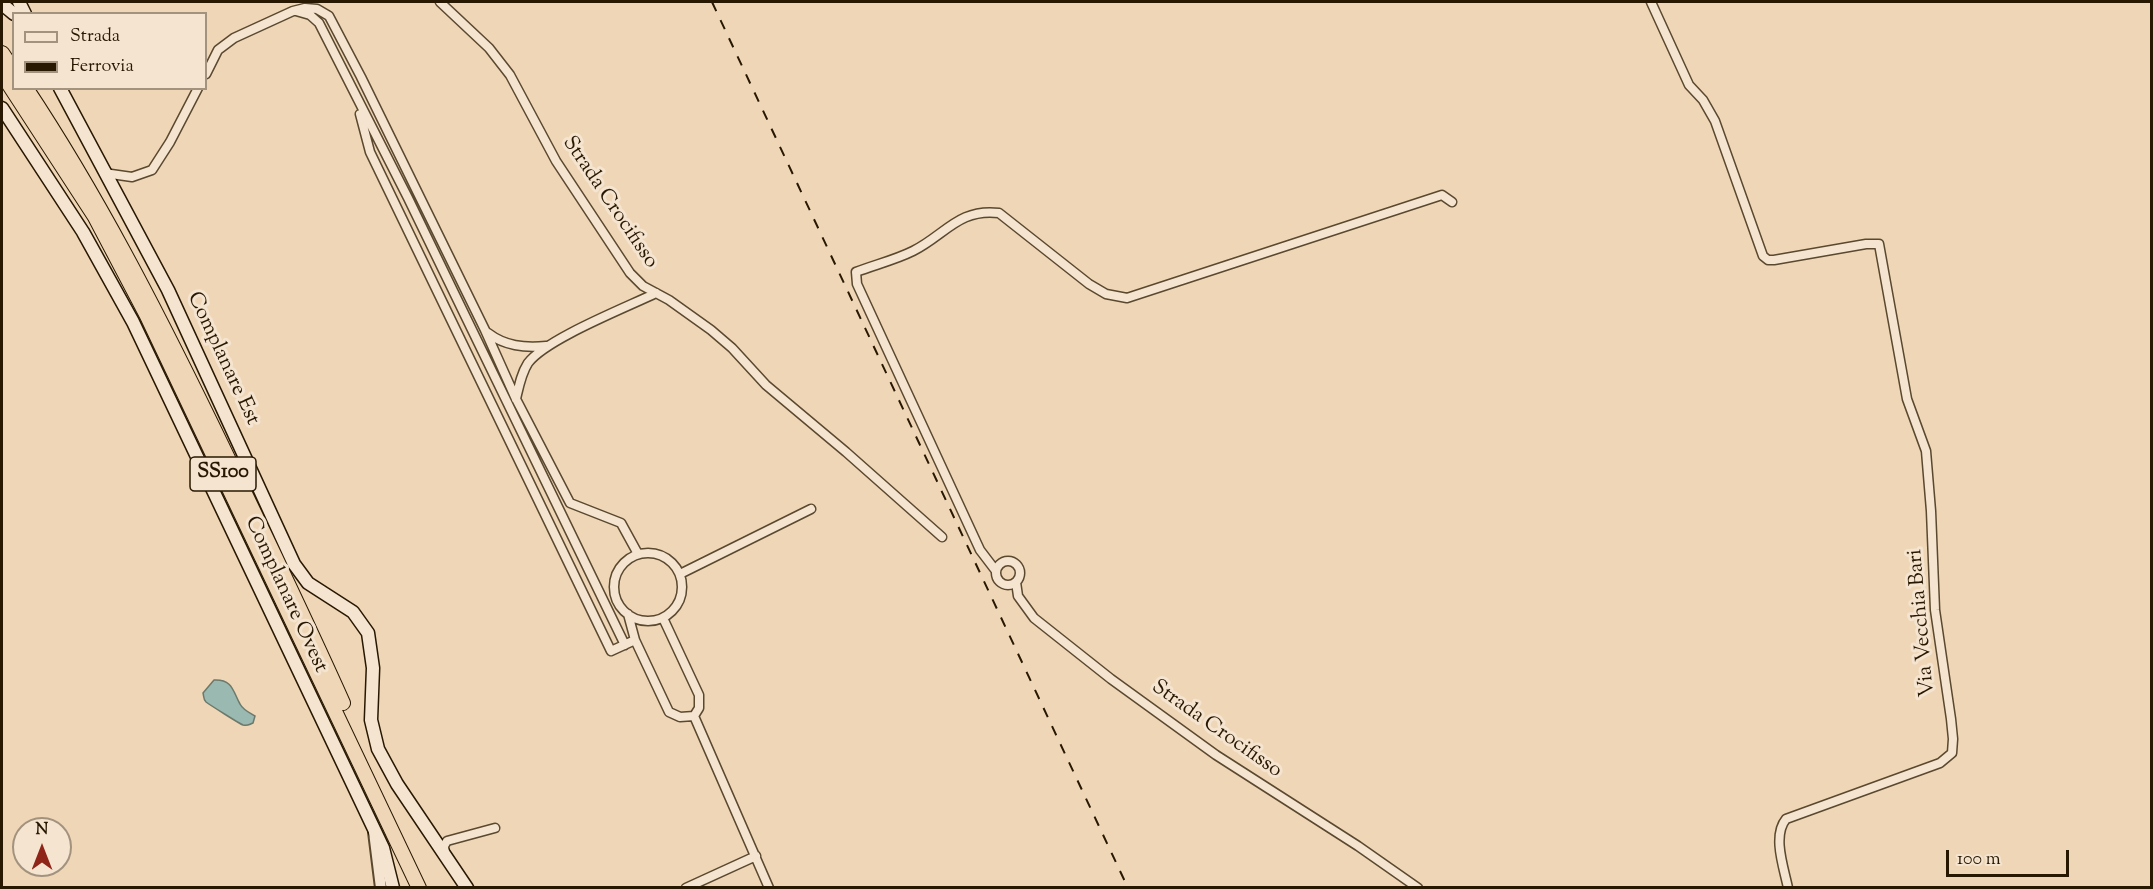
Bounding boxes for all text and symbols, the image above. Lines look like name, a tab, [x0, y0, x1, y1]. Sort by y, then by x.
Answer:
legend	[12, 12, 207, 90]
text: Strada	[70, 24, 120, 50]
text: Ferrovia	[70, 54, 134, 80]
street label: Strada Crocifisso	[556, 132, 662, 274]
street label: Complanare Est	[180, 288, 264, 430]
road number: SS100	[190, 457, 256, 491]
street label: Complanare Ovest	[238, 513, 332, 677]
street label: Via Vecchia Bari	[1904, 548, 1942, 698]
street label: Strada Crocifisso	[1146, 676, 1286, 784]
north arrow	[12, 817, 72, 877]
text: N	[36, 819, 48, 842]
scale bar	[1949, 838, 2072, 876]
text: 100 m	[1957, 847, 2001, 873]

